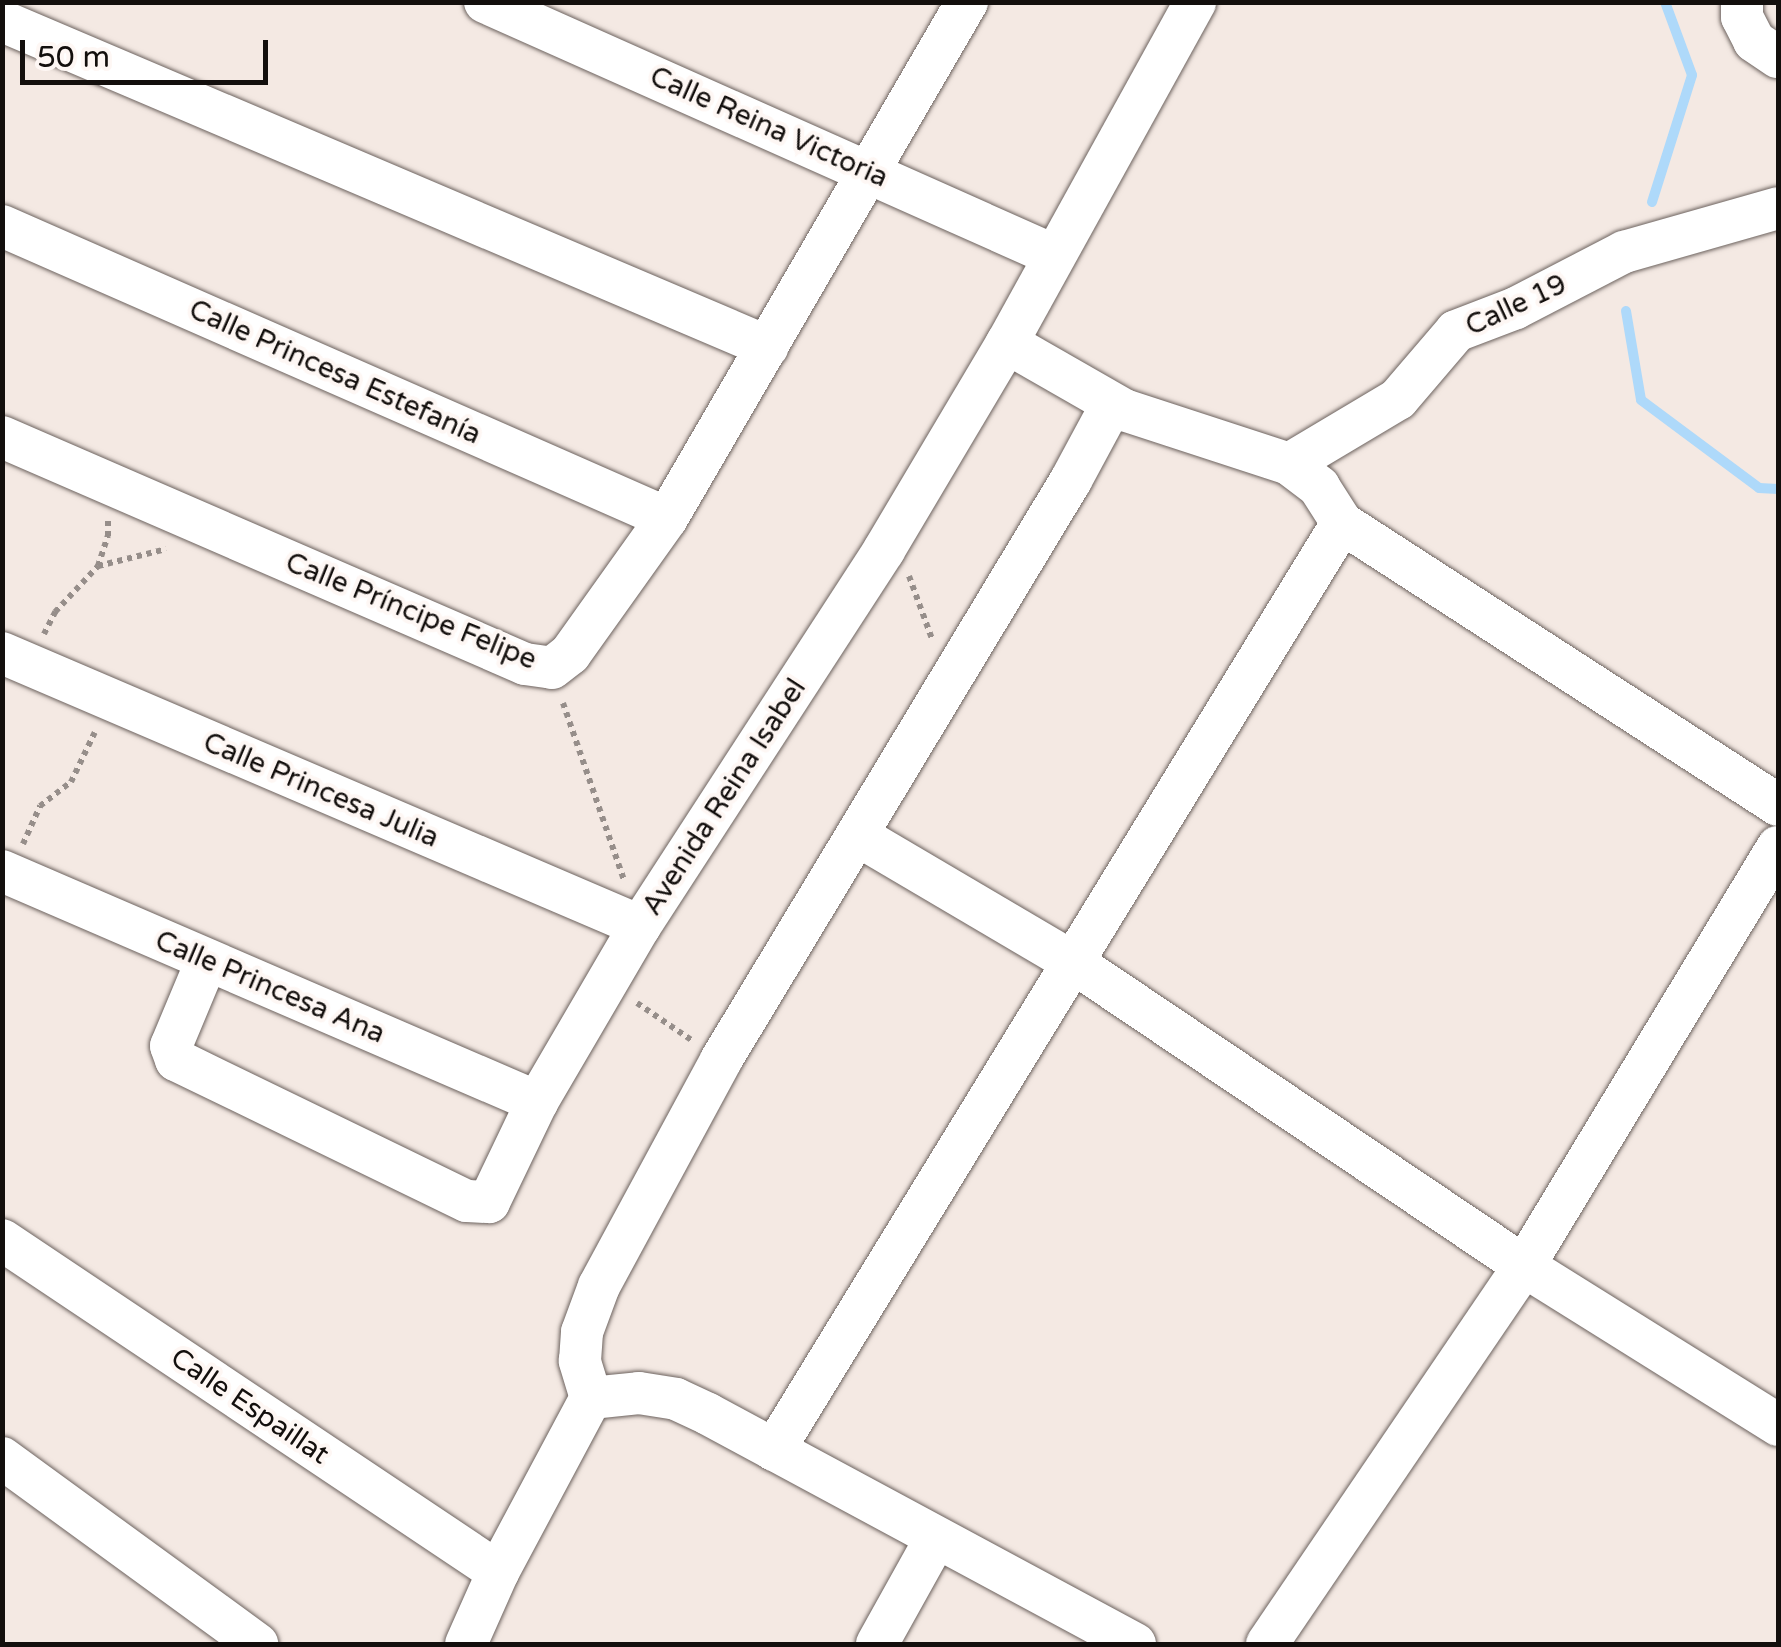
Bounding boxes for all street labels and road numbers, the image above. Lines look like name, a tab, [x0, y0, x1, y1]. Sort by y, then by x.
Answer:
street label: Calle Reina Victoria	[645, 59, 893, 195]
street label: Calle 19	[1460, 267, 1572, 343]
street label: Calle Princesa Estefanía	[184, 292, 486, 452]
street label: Calle Príncipe Felipe	[281, 545, 541, 677]
street label: Avenida Reina Isabel	[635, 672, 813, 922]
street label: Calle Princesa Julia	[198, 725, 444, 855]
street label: Calle Princesa Ana	[150, 923, 390, 1051]
street label: Calle Espaillat	[164, 1341, 336, 1471]

